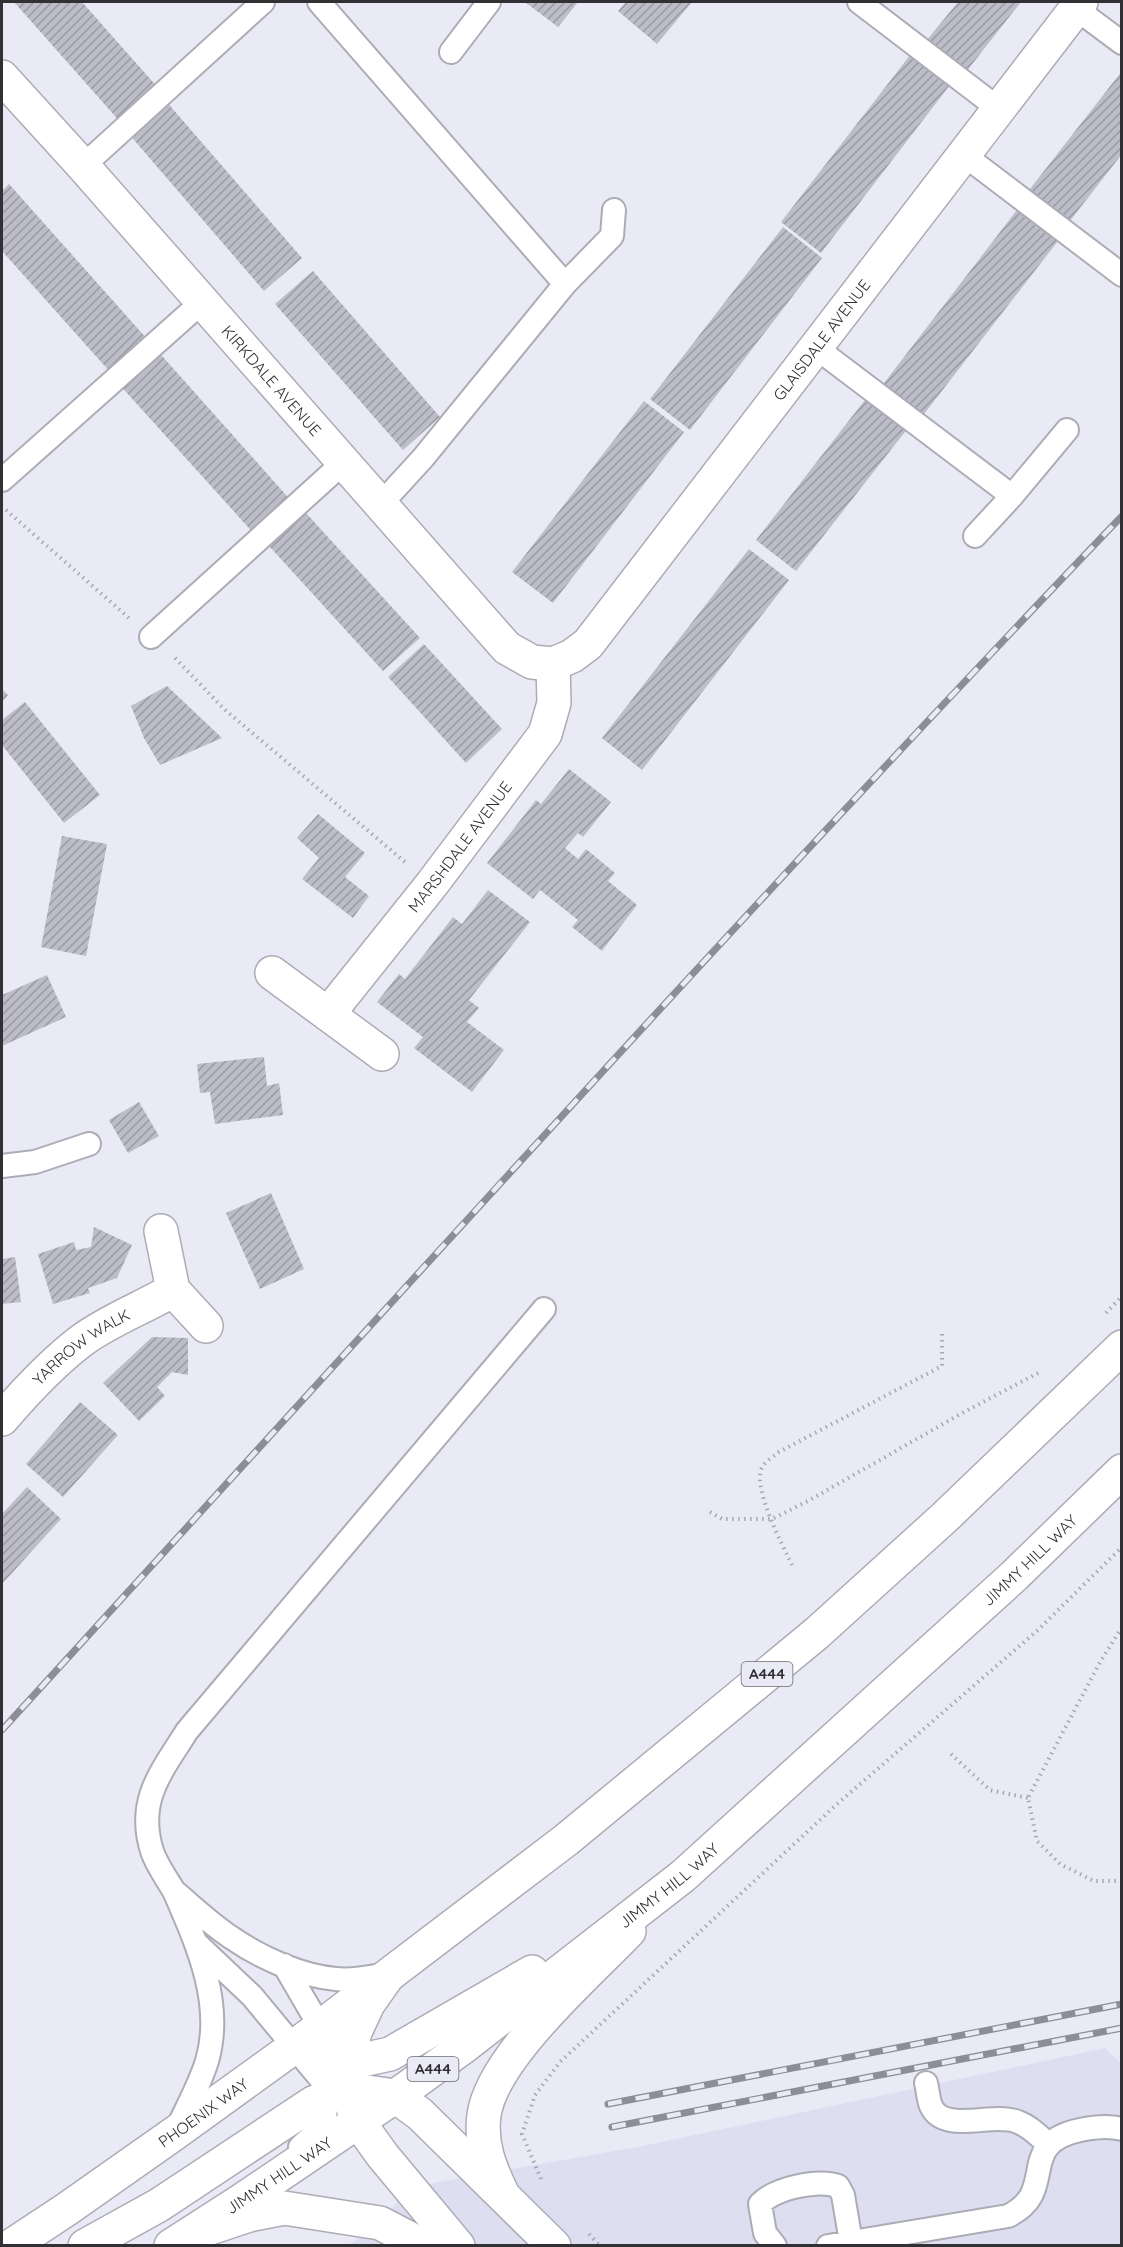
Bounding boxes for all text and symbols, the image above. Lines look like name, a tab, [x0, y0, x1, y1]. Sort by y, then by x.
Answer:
street label: GLAISDALE AVENUE	[769, 275, 874, 405]
street label: KIRKDALE AVENUE	[218, 321, 326, 440]
street label: MARSHDALE AVENUE	[403, 777, 516, 916]
street label: YARROW WALK	[28, 1304, 133, 1389]
street label: JIMMY HILL WAY	[978, 1510, 1081, 1610]
road number: A444	[742, 1662, 792, 1686]
street label: JIMMY HILL WAY	[615, 1839, 723, 1932]
road number: A444	[408, 2057, 458, 2081]
street label: PHOENIX WAY	[154, 2073, 252, 2152]
street label: JIMMY HILL WAY	[222, 2132, 336, 2218]

